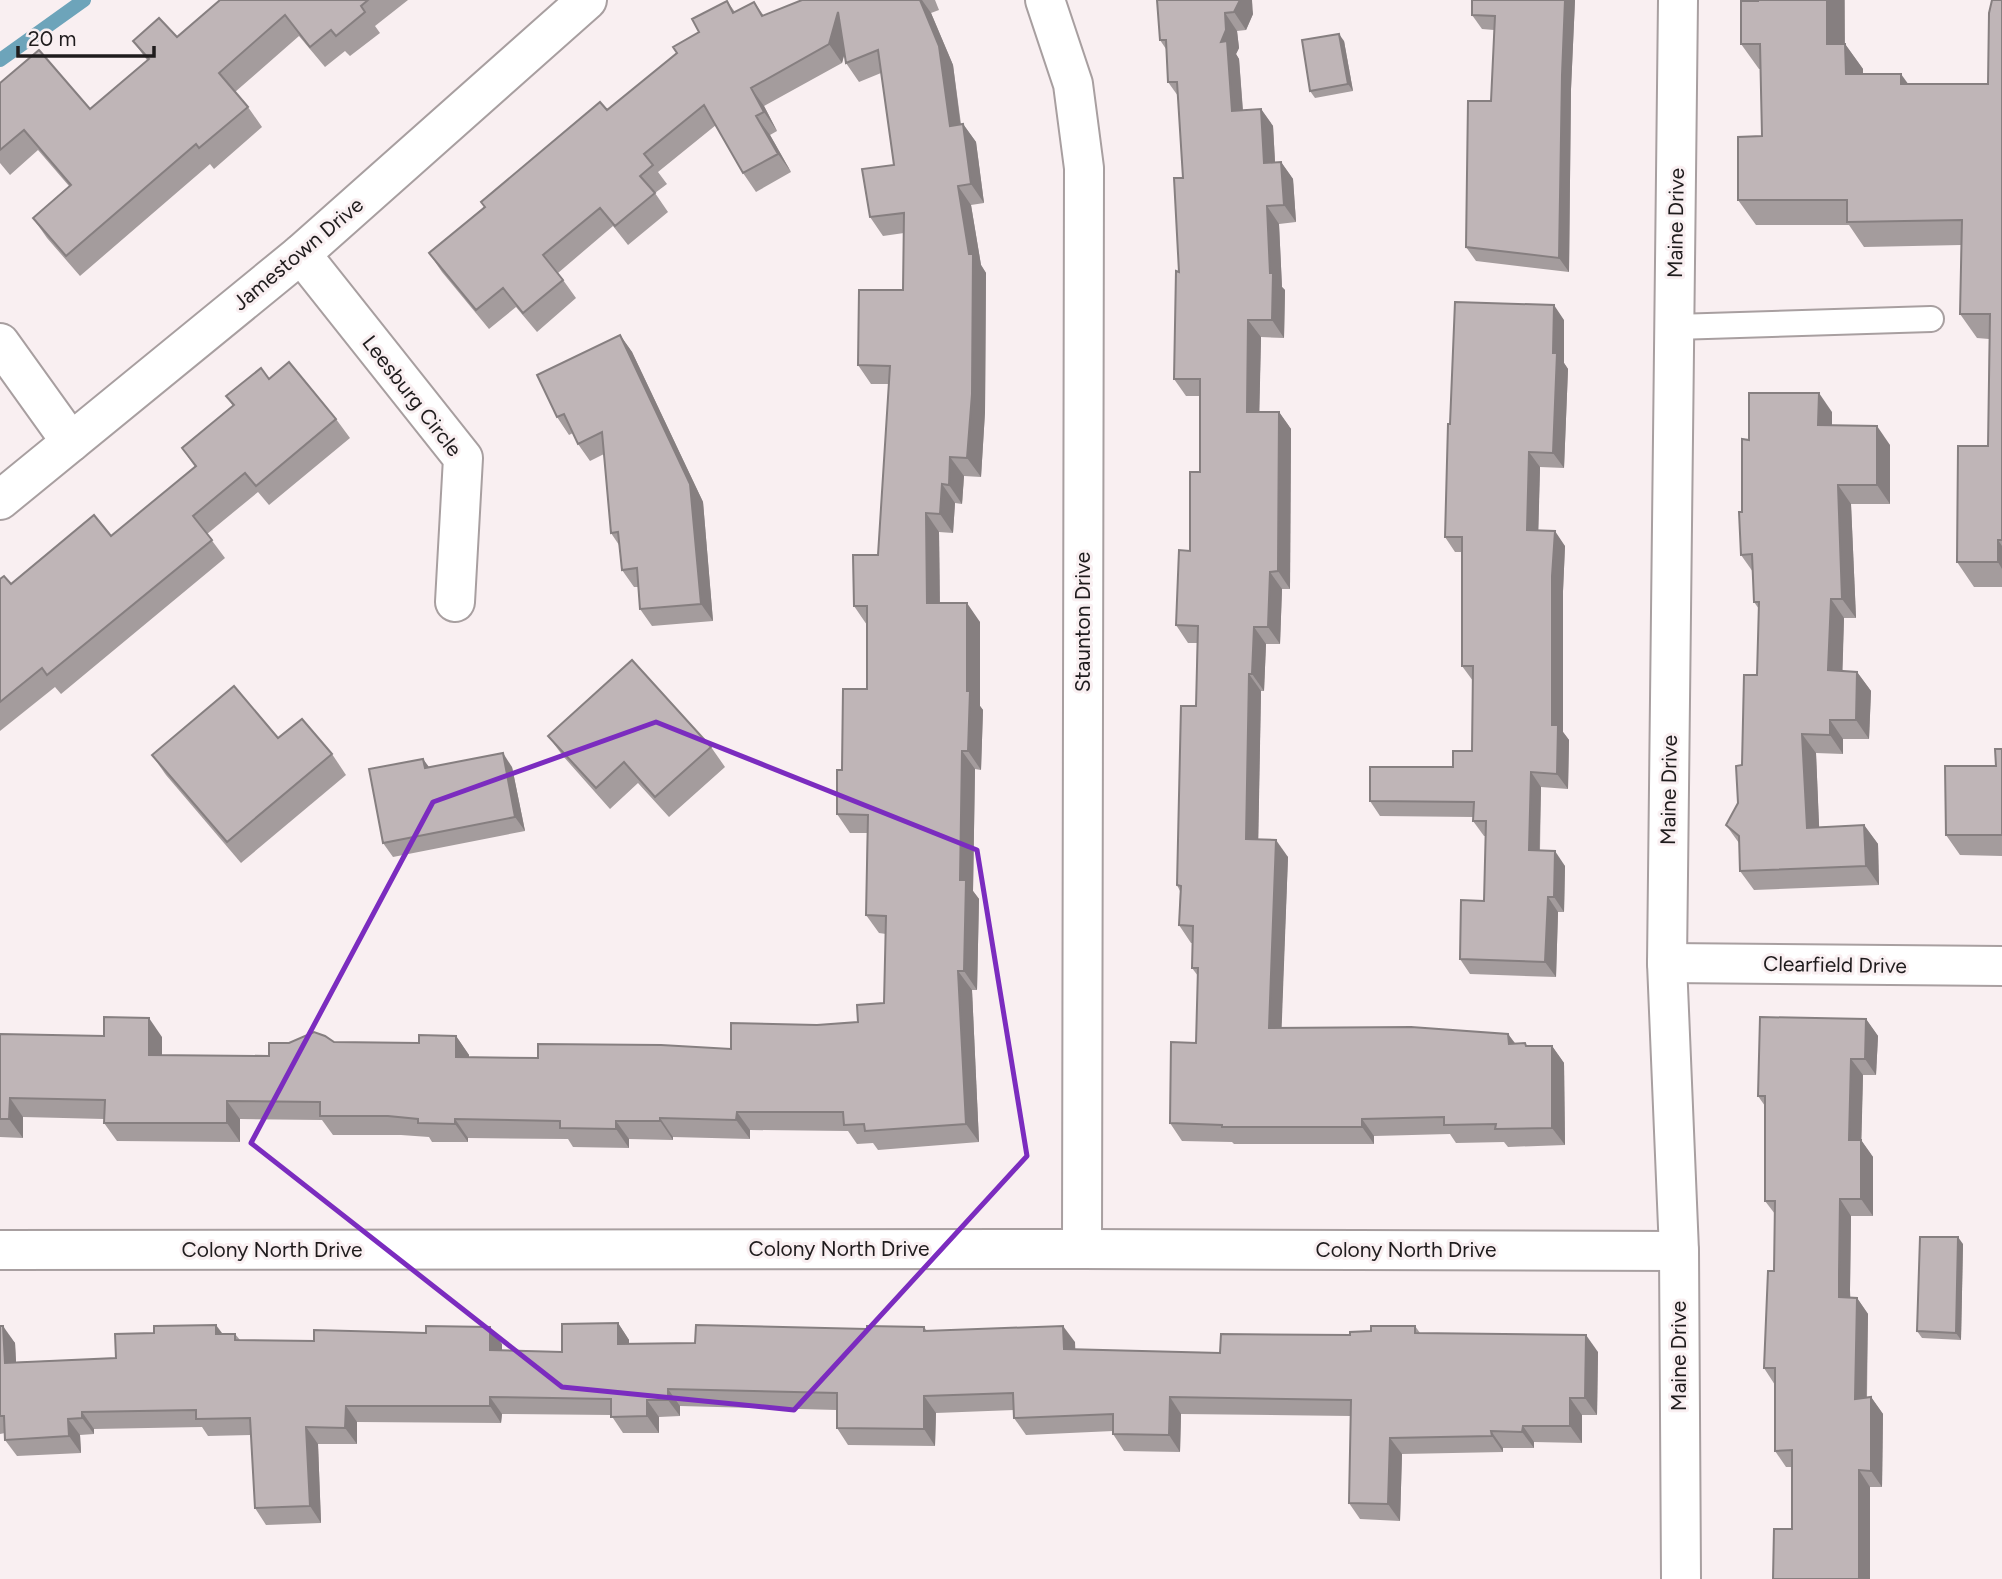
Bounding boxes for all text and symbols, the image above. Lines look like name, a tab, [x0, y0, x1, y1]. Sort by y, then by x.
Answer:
scale bar	[18, 14, 154, 58]
text: 20 m	[28, 26, 76, 51]
street label: Maine Drive	[1662, 168, 1689, 278]
street label: Jamestown Drive	[227, 192, 368, 315]
street label: Leesburg Circle	[357, 330, 467, 461]
street label: Staunton Drive	[1070, 552, 1095, 692]
street label: Maine Drive	[1655, 735, 1682, 845]
street label: Clearfield Drive	[1763, 951, 1907, 978]
street label: Colony North Drive	[749, 1236, 929, 1261]
street label: Colony North Drive	[182, 1237, 362, 1262]
street label: Colony North Drive	[1316, 1237, 1496, 1262]
street label: Maine Drive	[1666, 1301, 1691, 1411]

